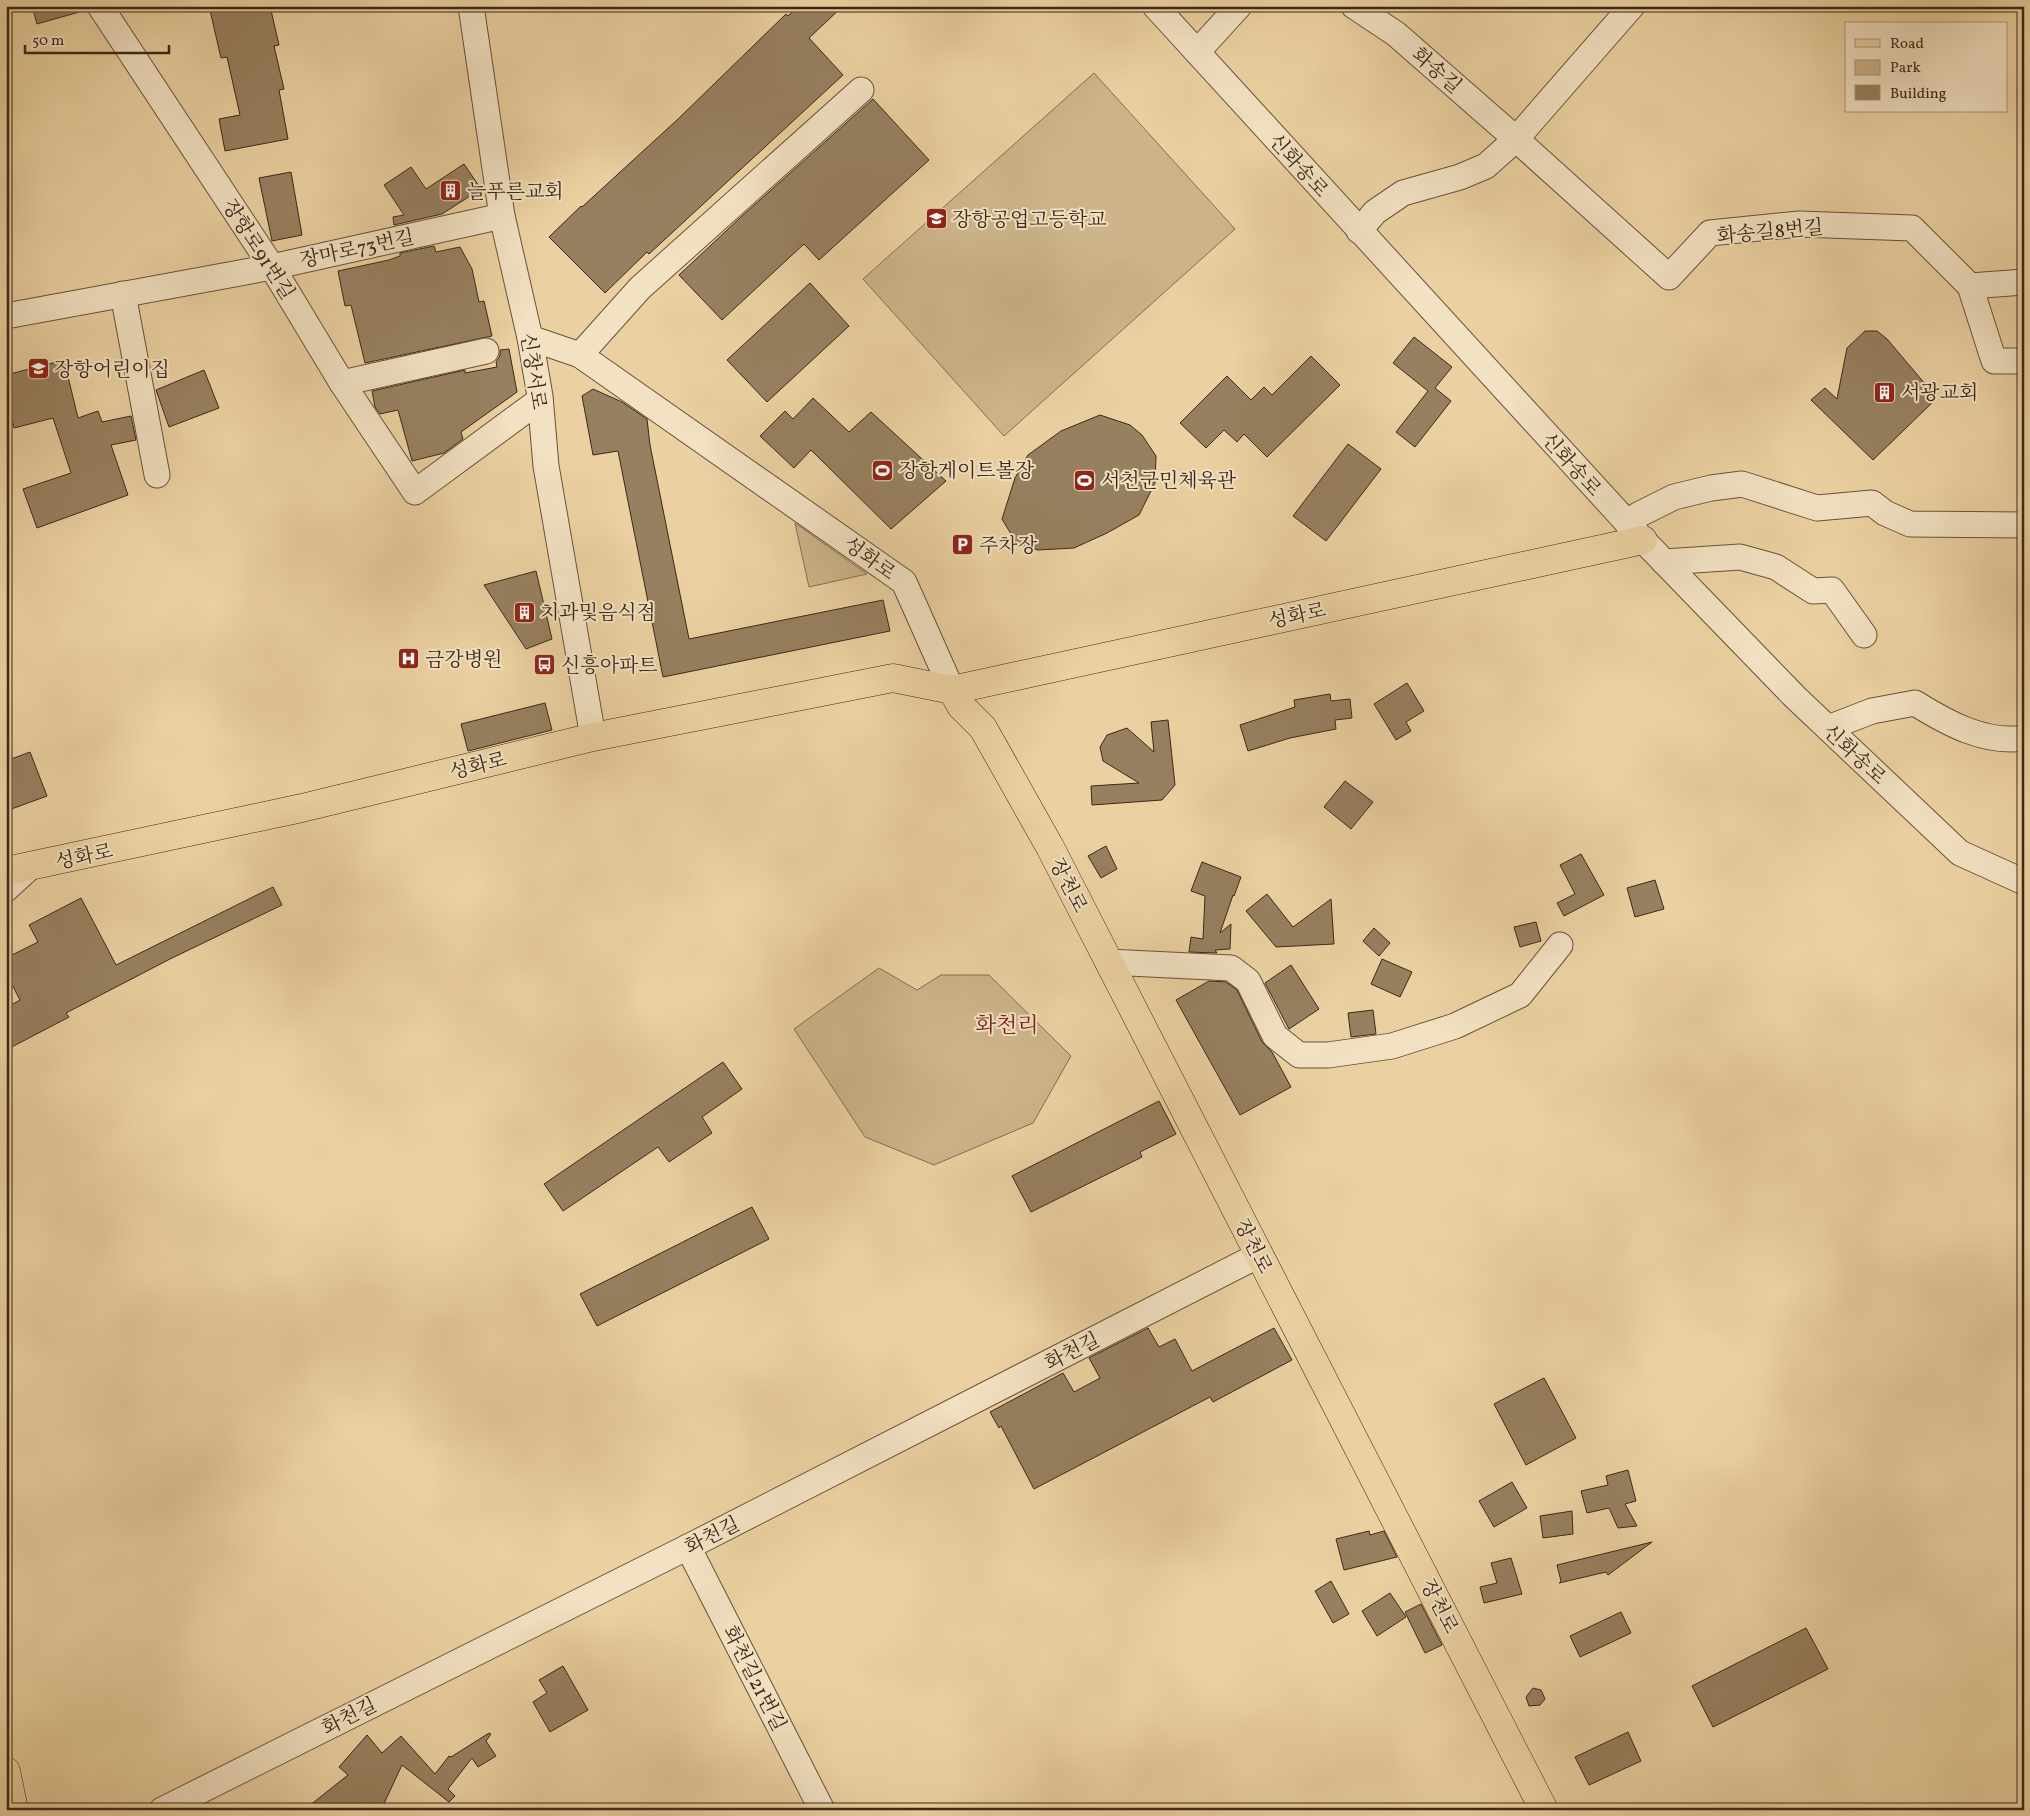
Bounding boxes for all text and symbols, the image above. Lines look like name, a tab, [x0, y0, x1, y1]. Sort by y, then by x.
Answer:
scale bar	[25, 22, 169, 54]
legend	[1845, 22, 2008, 112]
text: 50 m	[32, 31, 64, 52]
text: Road	[1890, 34, 1924, 55]
street label: 화송길	[1405, 42, 1467, 101]
text: Park	[1890, 58, 1921, 79]
text: Building	[1890, 84, 1947, 105]
street label: 신화송로	[1261, 128, 1334, 204]
building icon: 늘푸른교회	[439, 179, 463, 203]
place label: 늘푸른교회	[467, 179, 564, 207]
street label: 장항로91번길	[214, 194, 300, 306]
school or university icon: 장항공업고등학교	[924, 207, 948, 231]
place label: 장항공업고등학교	[952, 207, 1107, 235]
street label: 화송길8번길	[1716, 214, 1825, 252]
street label: 장마로73번길	[298, 224, 417, 276]
street label: 신창서로	[512, 331, 552, 412]
school or university icon: 장항어린이집	[26, 357, 50, 381]
place label: 장항어린이집	[54, 357, 170, 385]
building icon: 서광교회	[1873, 380, 1897, 404]
place label: 서광교회	[1901, 380, 1978, 408]
street label: 신화송로	[1534, 427, 1607, 503]
sports icon: 장항게이트볼장	[871, 458, 895, 482]
place label: 장항게이트볼장	[899, 458, 1035, 486]
sports icon: 서천군민체육관	[1073, 468, 1097, 492]
place label: 서천군민체육관	[1101, 468, 1237, 496]
street label: 성화로	[837, 531, 901, 588]
parking icon: 주차장	[951, 533, 975, 557]
place label: 주차장	[979, 533, 1038, 561]
street label: 성화로	[1266, 597, 1329, 637]
building icon: 치과및음식점	[512, 600, 536, 624]
place label: 치과및음식점	[540, 600, 656, 628]
hospital icon: 금강병원	[397, 647, 421, 671]
place label: 금강병원	[425, 647, 502, 675]
bus stop icon: 신흥아파트	[533, 653, 557, 677]
place label: 신흥아파트	[561, 653, 658, 681]
street label: 신화송로	[1816, 719, 1891, 792]
street label: 성화로	[447, 746, 510, 788]
street label: 성화로	[53, 838, 116, 878]
street label: 장천로	[1042, 854, 1093, 918]
district label: 화천리	[975, 1011, 1039, 1042]
street label: 장천로	[1227, 1215, 1278, 1279]
street label: 화천길	[1041, 1327, 1105, 1378]
street label: 화천길	[681, 1511, 745, 1562]
street label: 장천로	[1413, 1575, 1464, 1639]
street label: 화천길21번길	[715, 1621, 792, 1737]
street label: 화천길	[318, 1692, 382, 1743]

